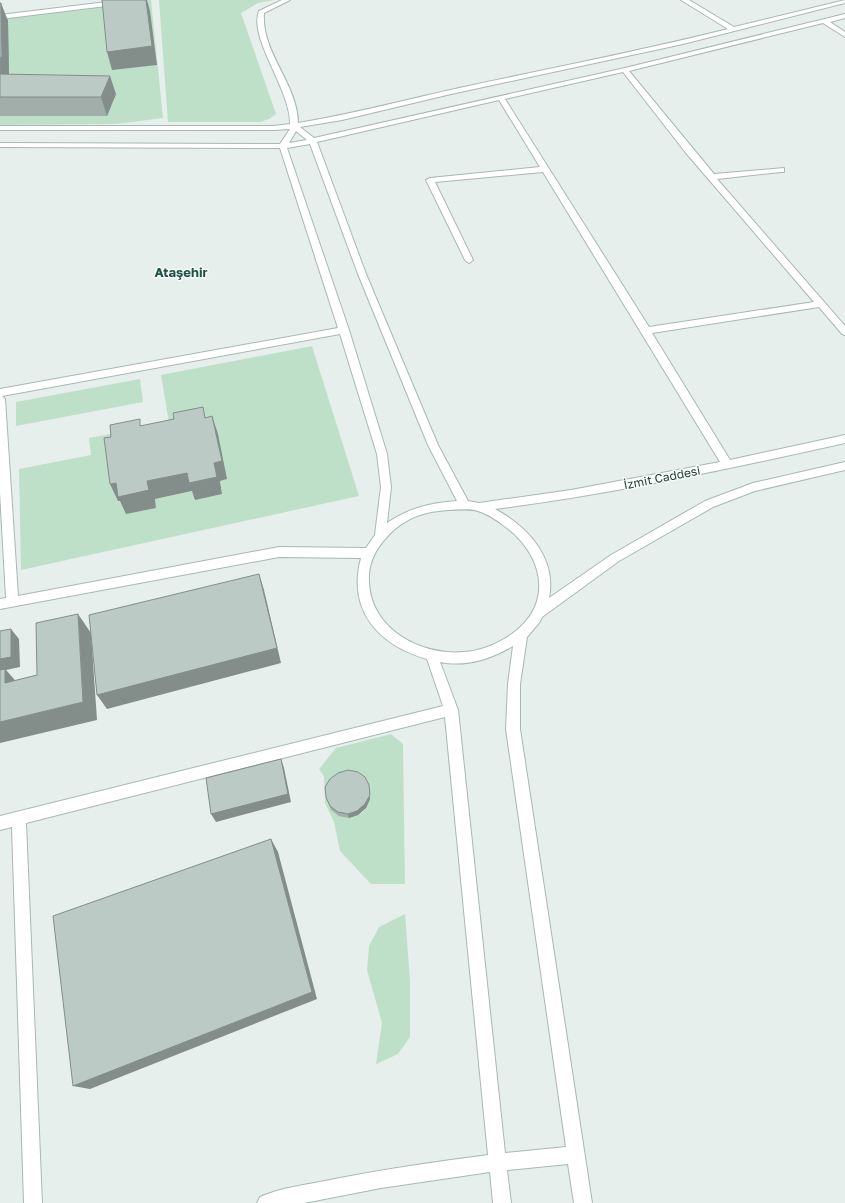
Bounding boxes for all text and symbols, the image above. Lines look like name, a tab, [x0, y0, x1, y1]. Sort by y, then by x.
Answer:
district label: Ataşehir	[154, 264, 208, 280]
street label: İzmit Caddesi	[622, 463, 702, 492]

